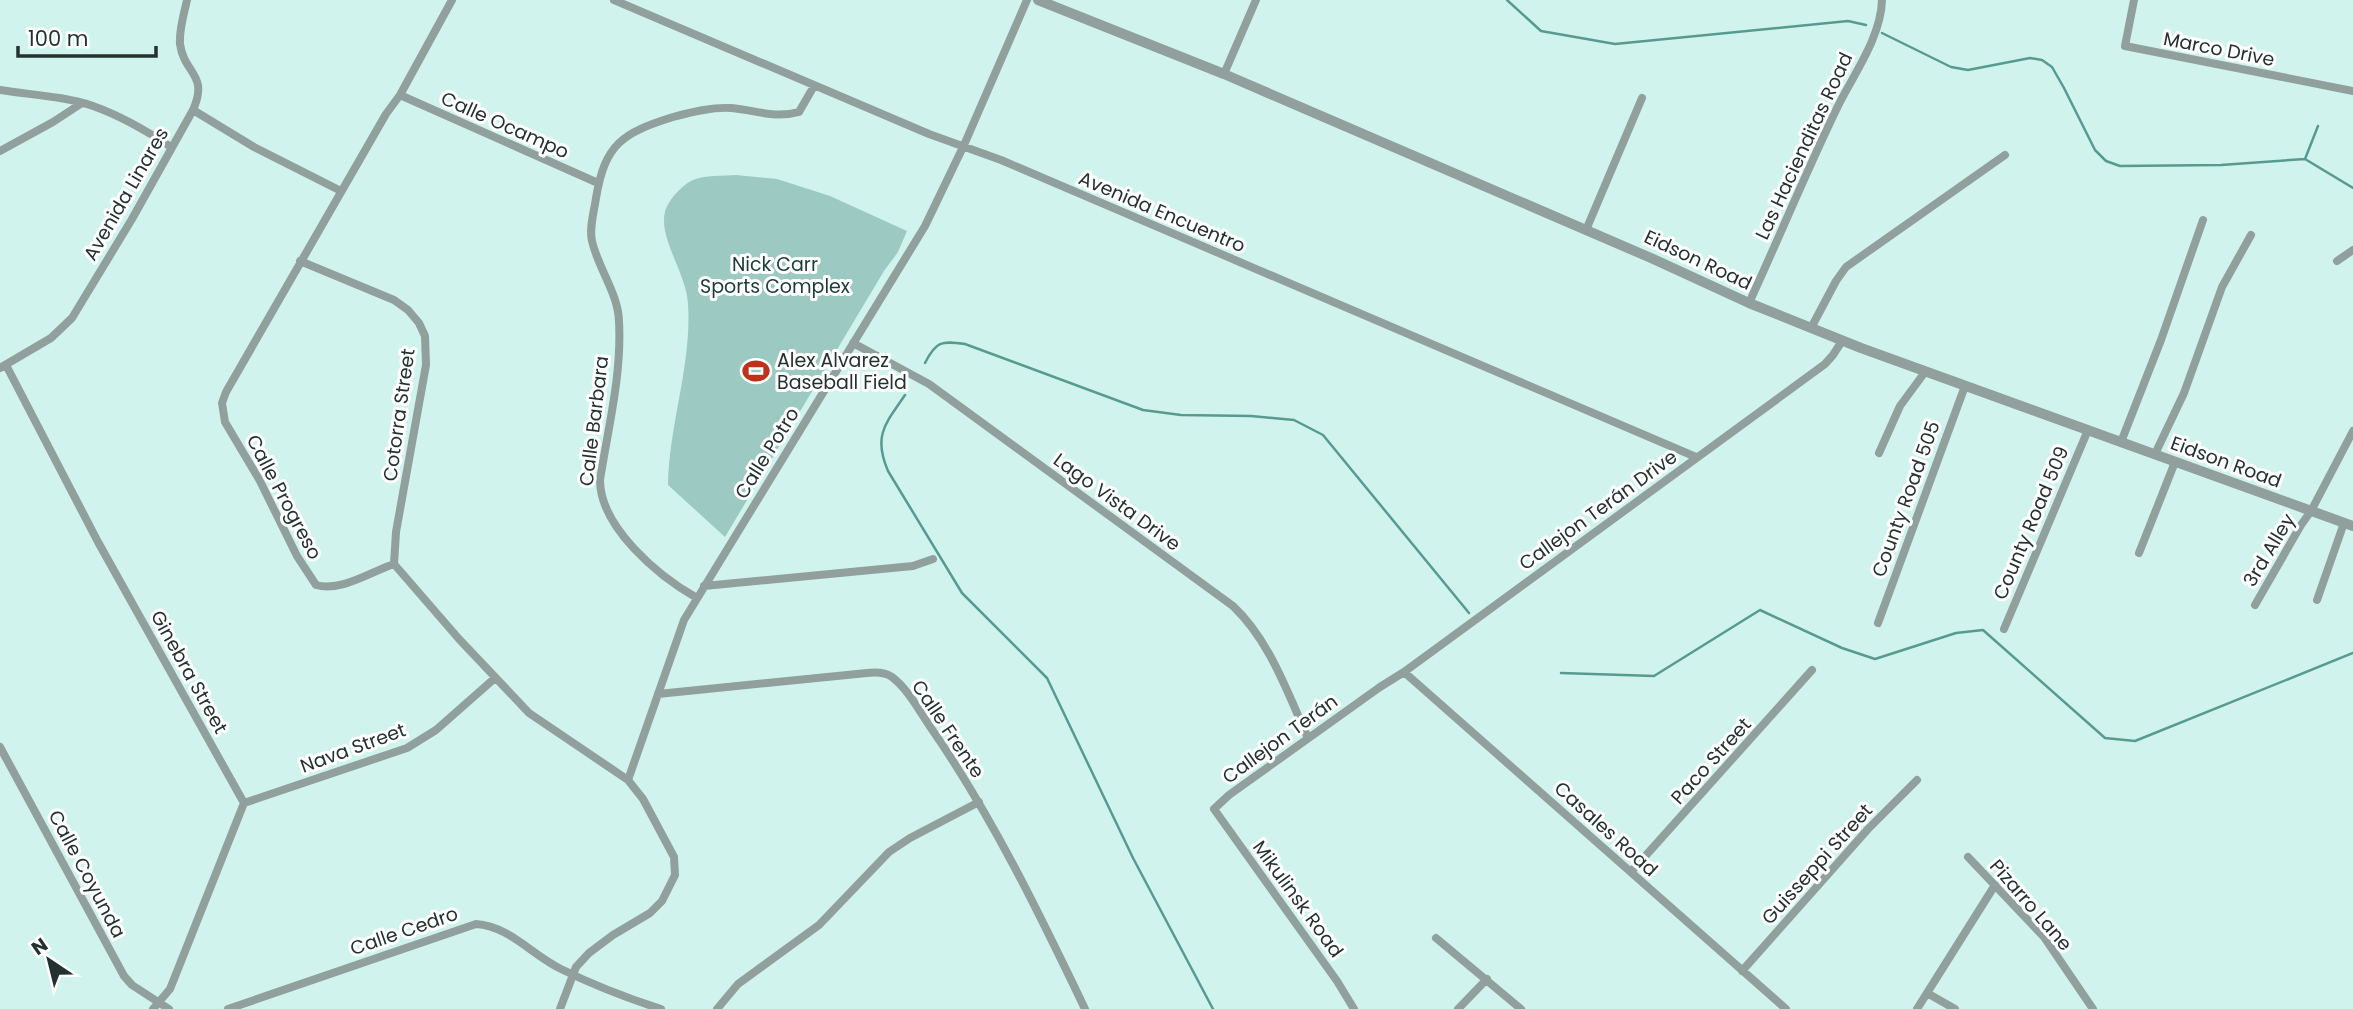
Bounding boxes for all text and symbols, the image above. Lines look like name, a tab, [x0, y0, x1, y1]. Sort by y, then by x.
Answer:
scale bar	[18, 14, 156, 58]
text: 100 m	[28, 24, 88, 53]
street label: Marco Drive	[2161, 25, 2277, 73]
street label: Las Hacienditas Road	[1749, 48, 1859, 244]
street label: Calle Ocampo	[437, 85, 573, 165]
street label: Avenida Linares	[77, 123, 175, 265]
street label: Avenida Encuentro	[1075, 165, 1249, 259]
street label: Eidson Road	[1640, 223, 1756, 297]
park label: Nick Carr Sports Complex	[700, 251, 850, 300]
street label: Cotorra Street	[376, 347, 422, 483]
place label: Alex Alvarez Baseball Field	[777, 347, 907, 396]
street label: Calle Barbara	[573, 354, 615, 488]
sports icon: Alex Alvarez Baseball Field	[741, 356, 771, 386]
street label: Calle Potro	[728, 402, 806, 504]
street label: County Road 505	[1865, 417, 1947, 581]
street label: Eidson Road	[2167, 429, 2285, 495]
street label: Calle Progreso	[240, 430, 328, 564]
street label: County Road 509	[1987, 442, 2075, 604]
street label: Callejon Terán Drive	[1513, 443, 1683, 577]
street label: Lago Vista Drive	[1048, 447, 1186, 557]
street label: 3rd Alley	[2237, 508, 2302, 592]
street label: Ginebra Street	[144, 606, 234, 738]
street label: Calle Frente	[905, 675, 991, 783]
street label: Callejon Terán	[1217, 688, 1343, 790]
street label: Paco Street	[1665, 712, 1757, 810]
street label: Nava Street	[297, 716, 410, 780]
street label: Casales Road	[1548, 775, 1664, 883]
street label: Guisseppi Street	[1755, 798, 1879, 930]
street label: Calle Coyunda	[42, 805, 132, 943]
street label: Mikulinsk Road	[1246, 835, 1350, 963]
street label: Pizarro Lane	[1984, 853, 2078, 957]
street label: Calle Cedro	[347, 900, 461, 962]
north arrow	[14, 925, 84, 995]
text: N	[26, 931, 53, 962]

